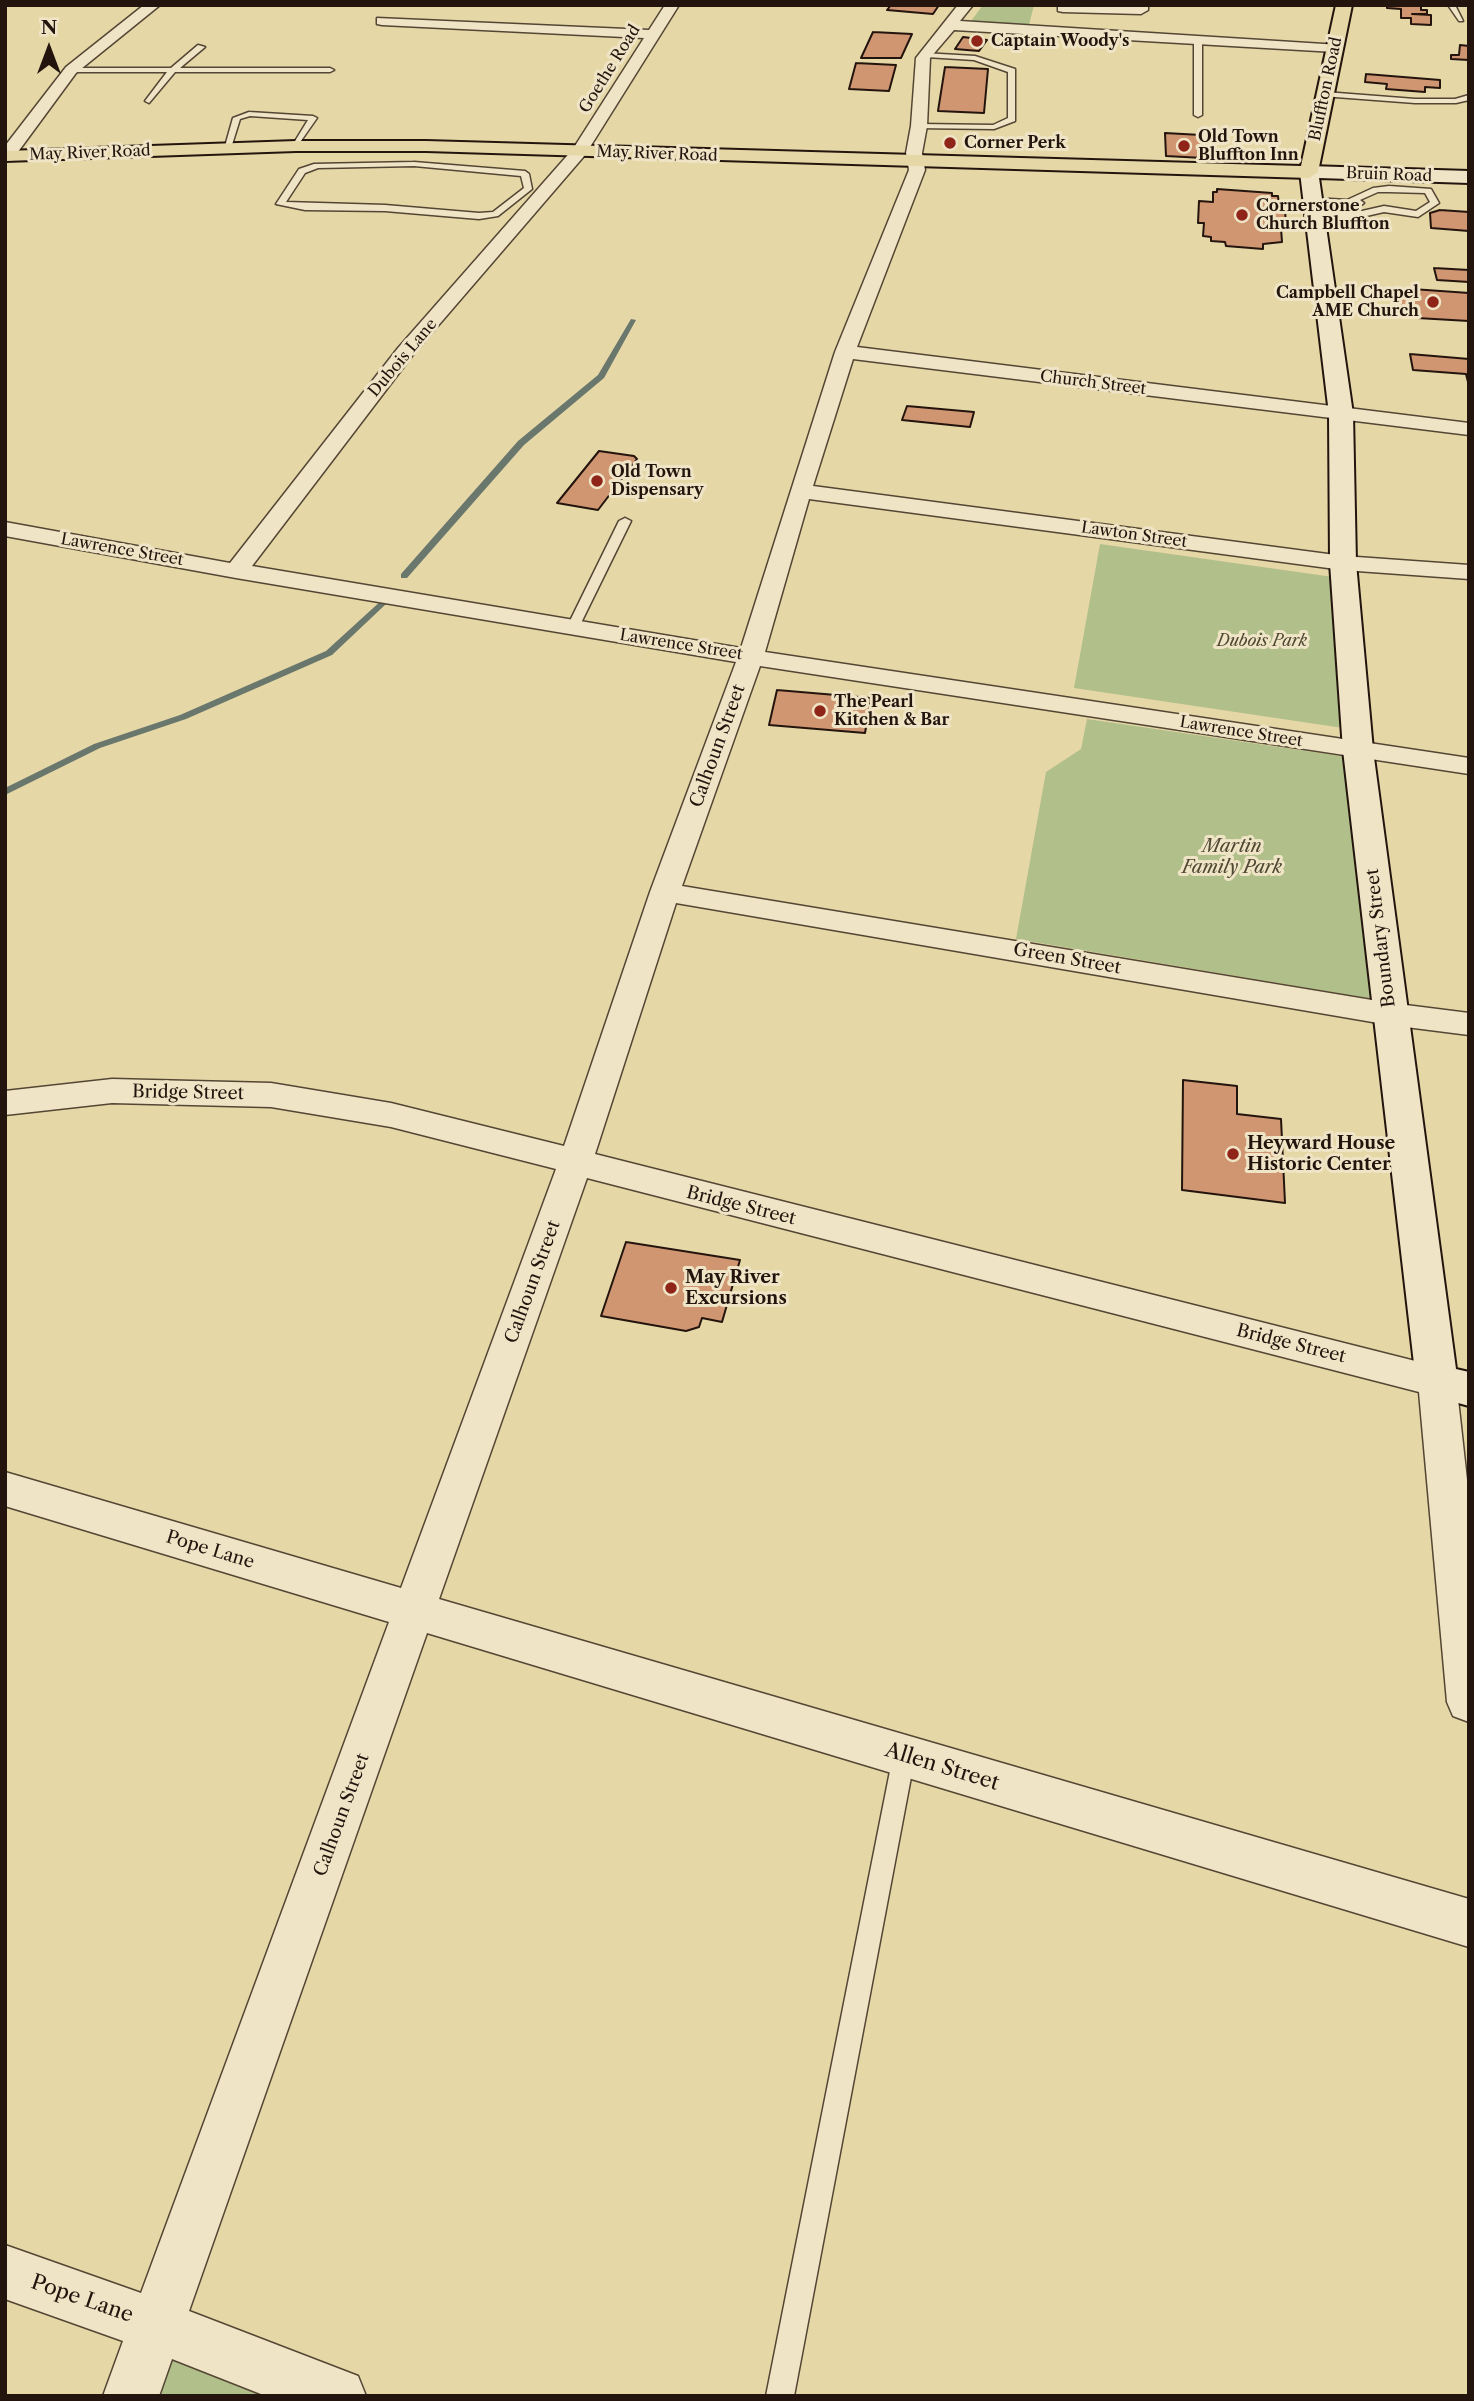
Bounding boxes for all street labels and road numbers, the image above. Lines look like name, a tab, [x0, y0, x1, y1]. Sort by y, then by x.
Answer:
street label: Goethe Road	[575, 21, 645, 117]
street label: Bluffton Road	[1306, 35, 1346, 143]
street label: May River Road	[29, 141, 151, 165]
street label: May River Road	[596, 142, 718, 166]
street label: Bruin Road	[1345, 164, 1433, 186]
street label: Dubois Lane	[365, 315, 441, 401]
street label: Church Street	[1039, 367, 1147, 399]
street label: Lawton Street	[1080, 518, 1188, 552]
street label: Lawrence Street	[59, 530, 185, 570]
street label: Lawrence Street	[618, 626, 744, 664]
street label: Calhoun Street	[686, 682, 750, 810]
street label: Lawrence Street	[1178, 713, 1304, 751]
street label: Boundary Street	[1362, 867, 1400, 1009]
street label: Green Street	[1011, 939, 1123, 979]
street label: Bridge Street	[132, 1081, 244, 1105]
street label: Bridge Street	[684, 1182, 798, 1230]
street label: Calhoun Street	[501, 1218, 565, 1346]
street label: Bridge Street	[1234, 1320, 1348, 1368]
street label: Pope Lane	[163, 1526, 257, 1574]
street label: Allen Street	[882, 1738, 1002, 1796]
street label: Calhoun Street	[310, 1751, 374, 1879]
street label: Pope Lane	[28, 2270, 136, 2328]

